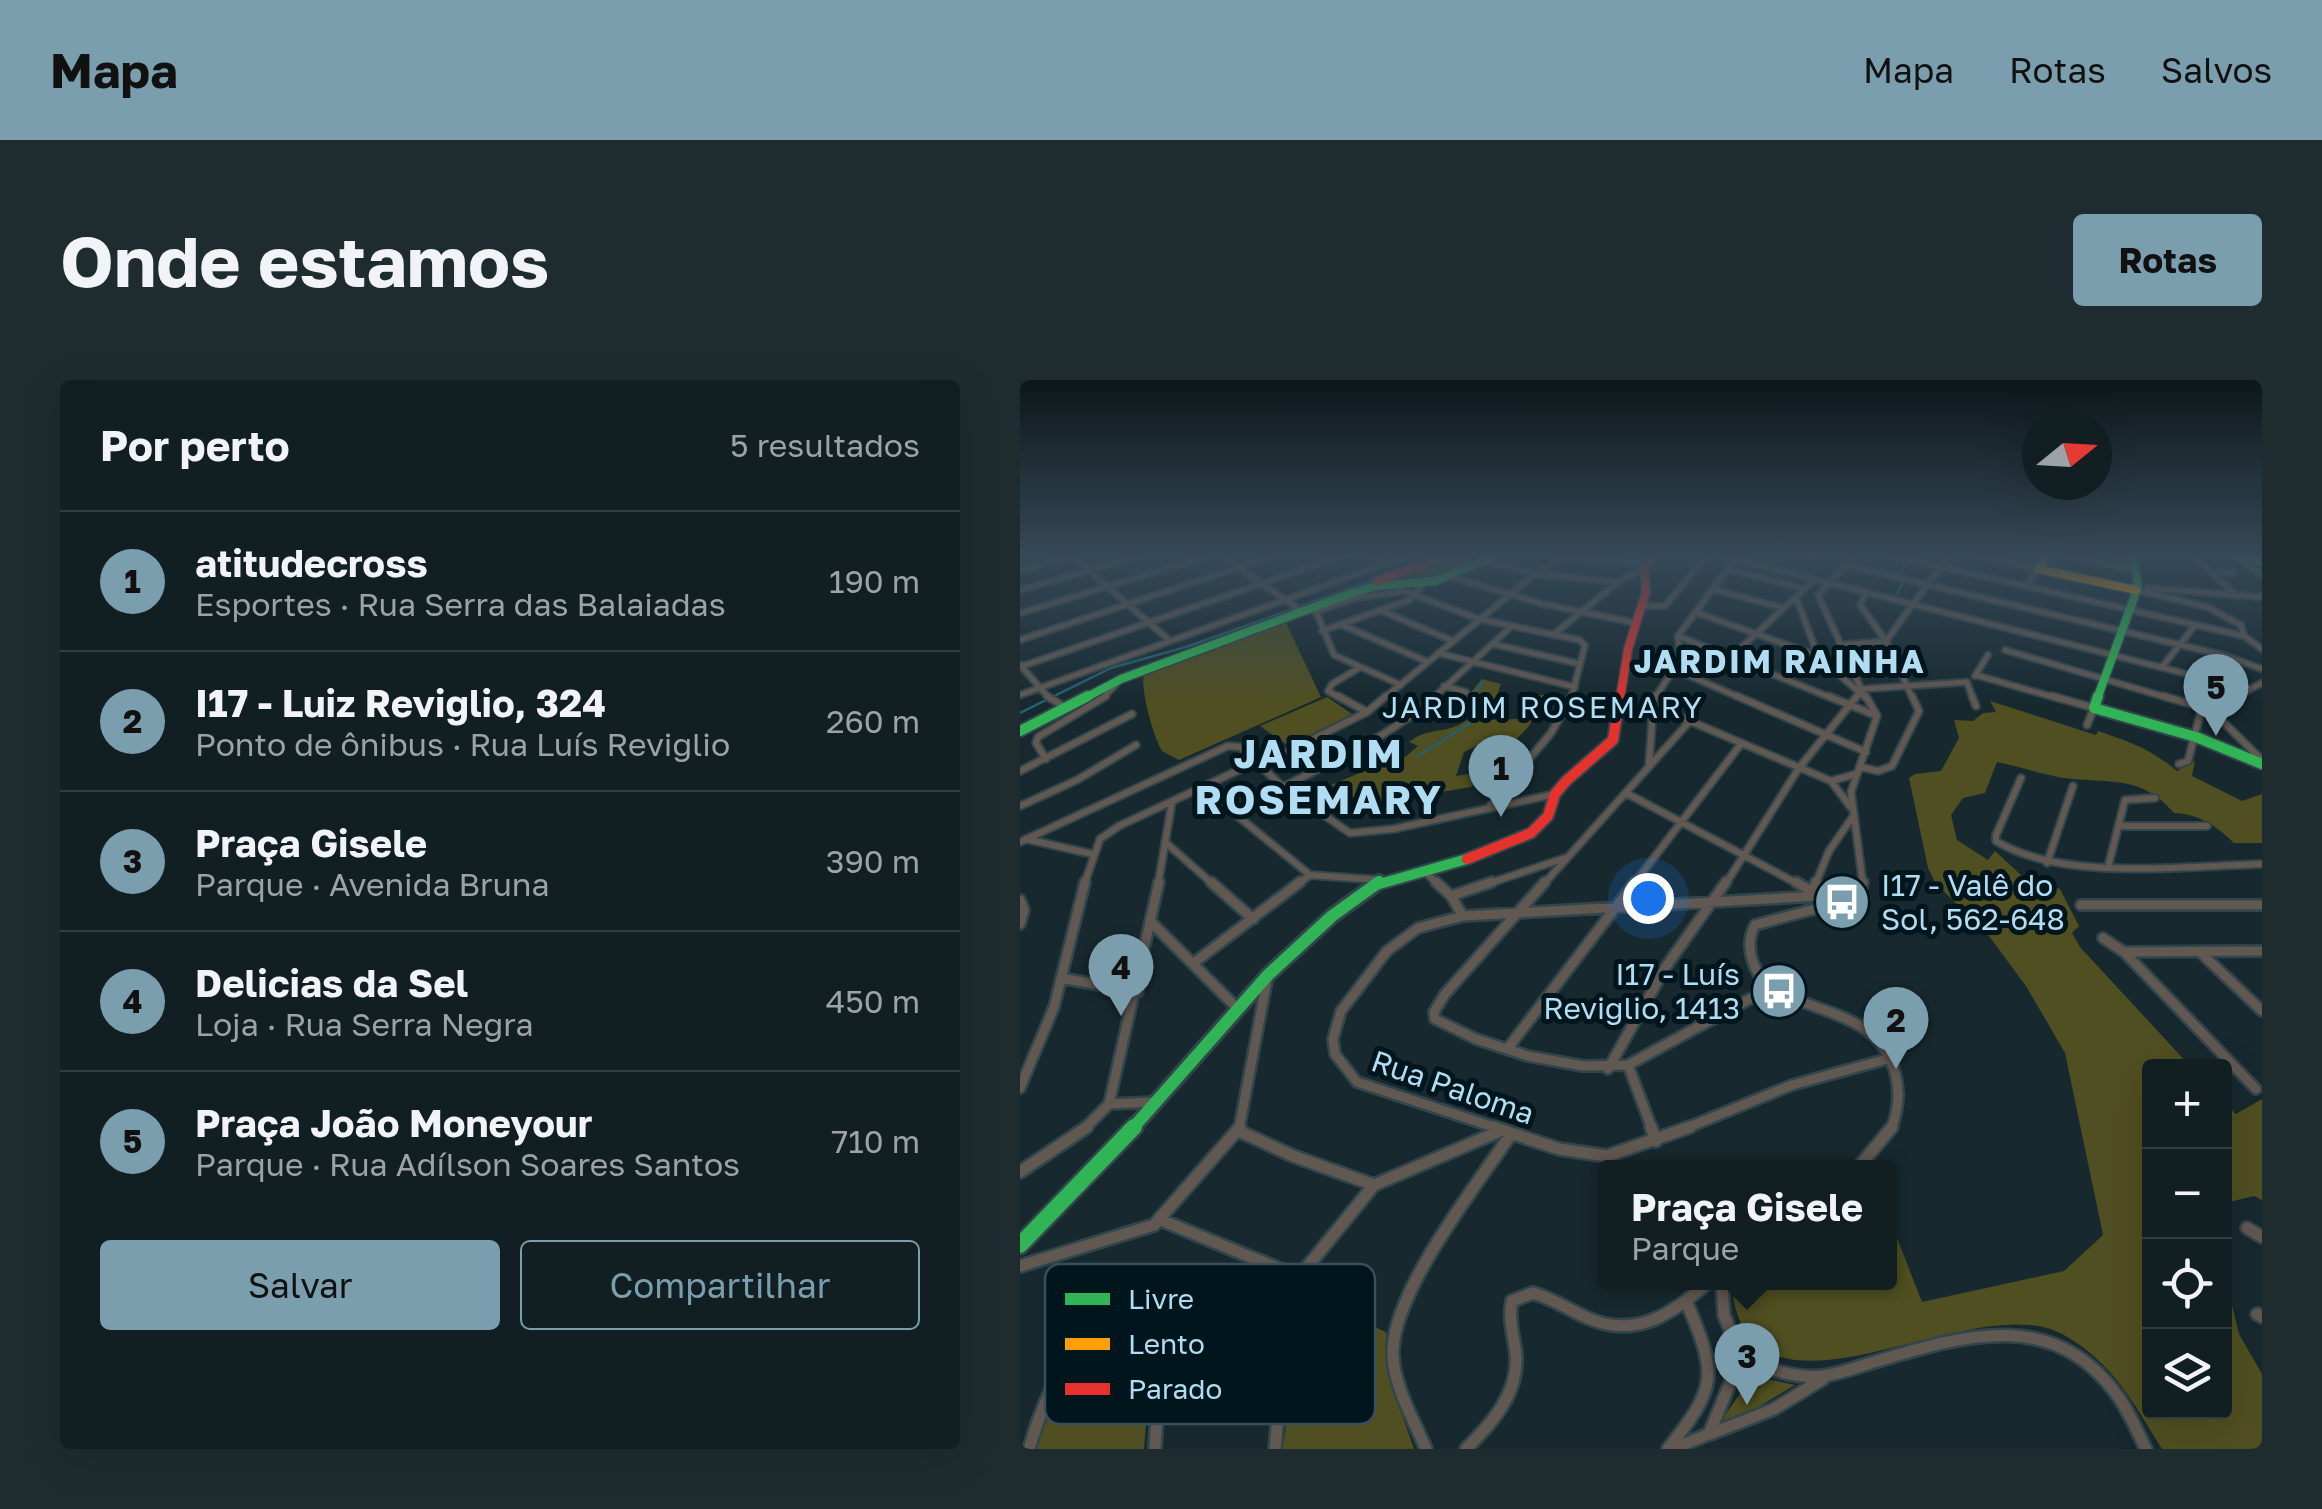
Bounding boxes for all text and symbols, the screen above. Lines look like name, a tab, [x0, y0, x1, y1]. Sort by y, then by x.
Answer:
text: Mapa	[50, 41, 178, 99]
text: Mapa	[1863, 49, 1954, 91]
text: Rotas	[2009, 49, 2106, 91]
text: Salvos	[2161, 49, 2272, 91]
button: Rotas	[2073, 214, 2262, 306]
text: Onde estamos	[60, 218, 549, 302]
north arrow	[2022, 410, 2112, 500]
text: Por perto	[100, 420, 290, 470]
text: 5 resultados	[730, 426, 920, 464]
text: atitudecross	[195, 540, 428, 585]
text: 1	[124, 562, 141, 600]
text: 190 m	[829, 562, 920, 600]
text: Esportes · Rua Serra das Balaiadas	[195, 585, 726, 623]
district label: JARDIM RAINHA	[1634, 642, 1926, 680]
pin: 5	[2184, 654, 2248, 736]
text: I17 - Luiz Reviglio, 324	[195, 680, 606, 725]
district label: JARDIM ROSEMARY	[1382, 689, 1704, 725]
text: 2	[123, 702, 142, 740]
text: 260 m	[826, 702, 920, 740]
text: Ponto de ônibus · Rua Luís Reviglio	[195, 725, 730, 763]
district label: JARDIM ROSEMARY	[1194, 729, 1444, 823]
pin: 1	[1468, 734, 1534, 817]
text: Praça Gisele	[195, 820, 427, 865]
text: 3	[123, 842, 142, 880]
text: 390 m	[826, 842, 920, 880]
text: Parque · Avenida Bruna	[195, 865, 550, 903]
place label: I17 - Valê do Sol, 562-648	[1881, 867, 2065, 937]
bus stop icon: I17 - Valê do Sol, 562-648	[1812, 872, 1872, 932]
your location	[1623, 873, 1674, 924]
pin: 4	[1088, 934, 1154, 1016]
place label: I17 - Luís Reviglio, 1413	[1543, 956, 1740, 1026]
text: Delicias da Sel	[195, 960, 468, 1005]
bus stop icon: I17 - Luís Reviglio, 1413	[1749, 961, 1809, 1021]
text: 4	[122, 982, 143, 1020]
text: 450 m	[826, 982, 920, 1020]
pin: 2	[1864, 986, 1928, 1069]
text: Loja · Rua Serra Negra	[195, 1005, 534, 1043]
street label: Rua Paloma	[1367, 1042, 1539, 1132]
map controls	[2142, 1059, 2232, 1419]
button: +	[2142, 1059, 2232, 1149]
text: Praça João Moneyour	[195, 1100, 593, 1145]
text: 5	[123, 1122, 142, 1160]
text: 710 m	[831, 1122, 920, 1160]
text: Parque · Rua Adílson Soares Santos	[195, 1145, 740, 1183]
button: −	[2142, 1149, 2232, 1239]
popup	[1597, 1160, 1897, 1290]
text: Praça Gisele	[1631, 1184, 1863, 1229]
text: Parque	[1631, 1229, 1739, 1267]
button: locate	[2142, 1239, 2232, 1329]
button: Salvar	[100, 1240, 500, 1330]
button: Compartilhar	[520, 1240, 920, 1330]
legend	[1045, 1264, 1375, 1424]
text: Livre	[1128, 1282, 1194, 1315]
pin: 3	[1714, 1322, 1780, 1405]
text: Lento	[1128, 1327, 1205, 1360]
button: layers	[2142, 1329, 2232, 1419]
text: Parado	[1128, 1372, 1222, 1405]

